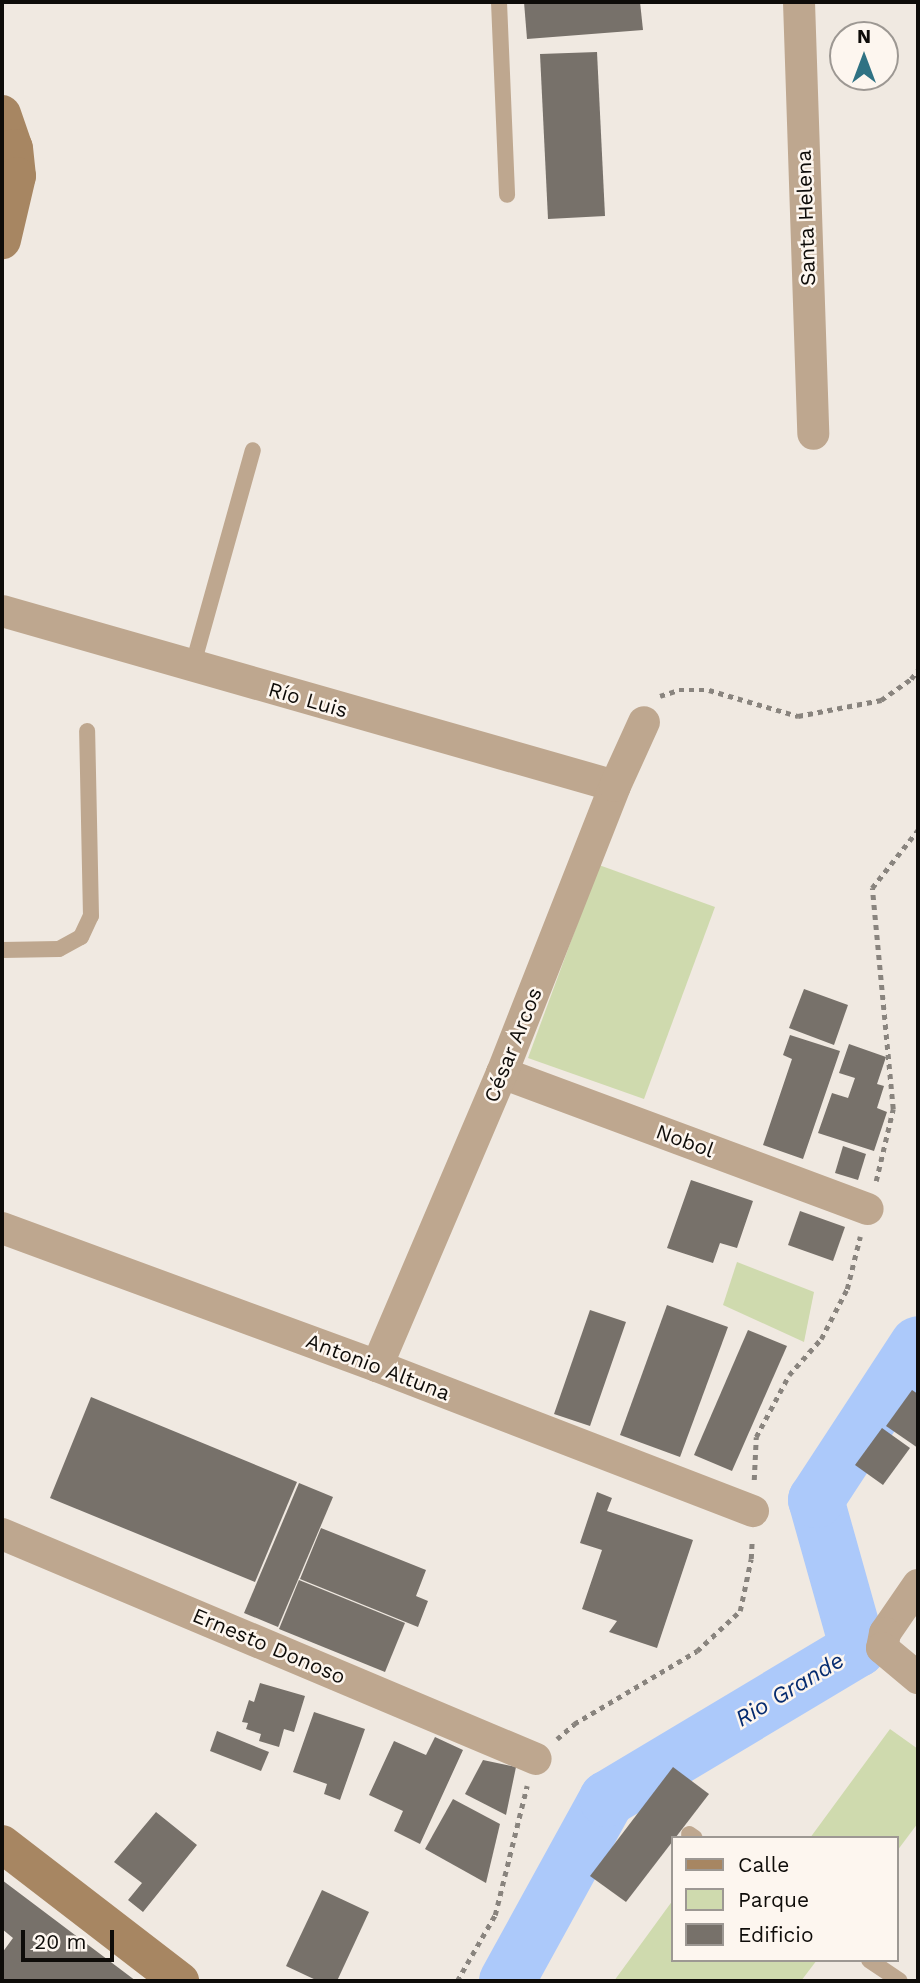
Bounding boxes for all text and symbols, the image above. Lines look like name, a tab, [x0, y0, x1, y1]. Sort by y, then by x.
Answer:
north arrow	[829, 21, 899, 91]
text: N	[857, 25, 871, 48]
street label: Santa Helena	[791, 149, 821, 287]
street label: Río Luis	[266, 677, 350, 723]
street label: César Arcos	[478, 983, 548, 1107]
street label: Nobol	[652, 1119, 718, 1163]
street label: Antonio Altuna	[302, 1328, 454, 1406]
street label: Ernesto Donoso	[189, 1602, 349, 1690]
water label: Rio Grande	[731, 1647, 849, 1733]
legend	[671, 1836, 899, 1962]
text: Calle	[738, 1852, 789, 1877]
text: Parque	[738, 1887, 809, 1912]
scale bar	[24, 1916, 117, 1960]
text: Edificio	[738, 1922, 814, 1947]
text: 20 m	[34, 1929, 86, 1954]

